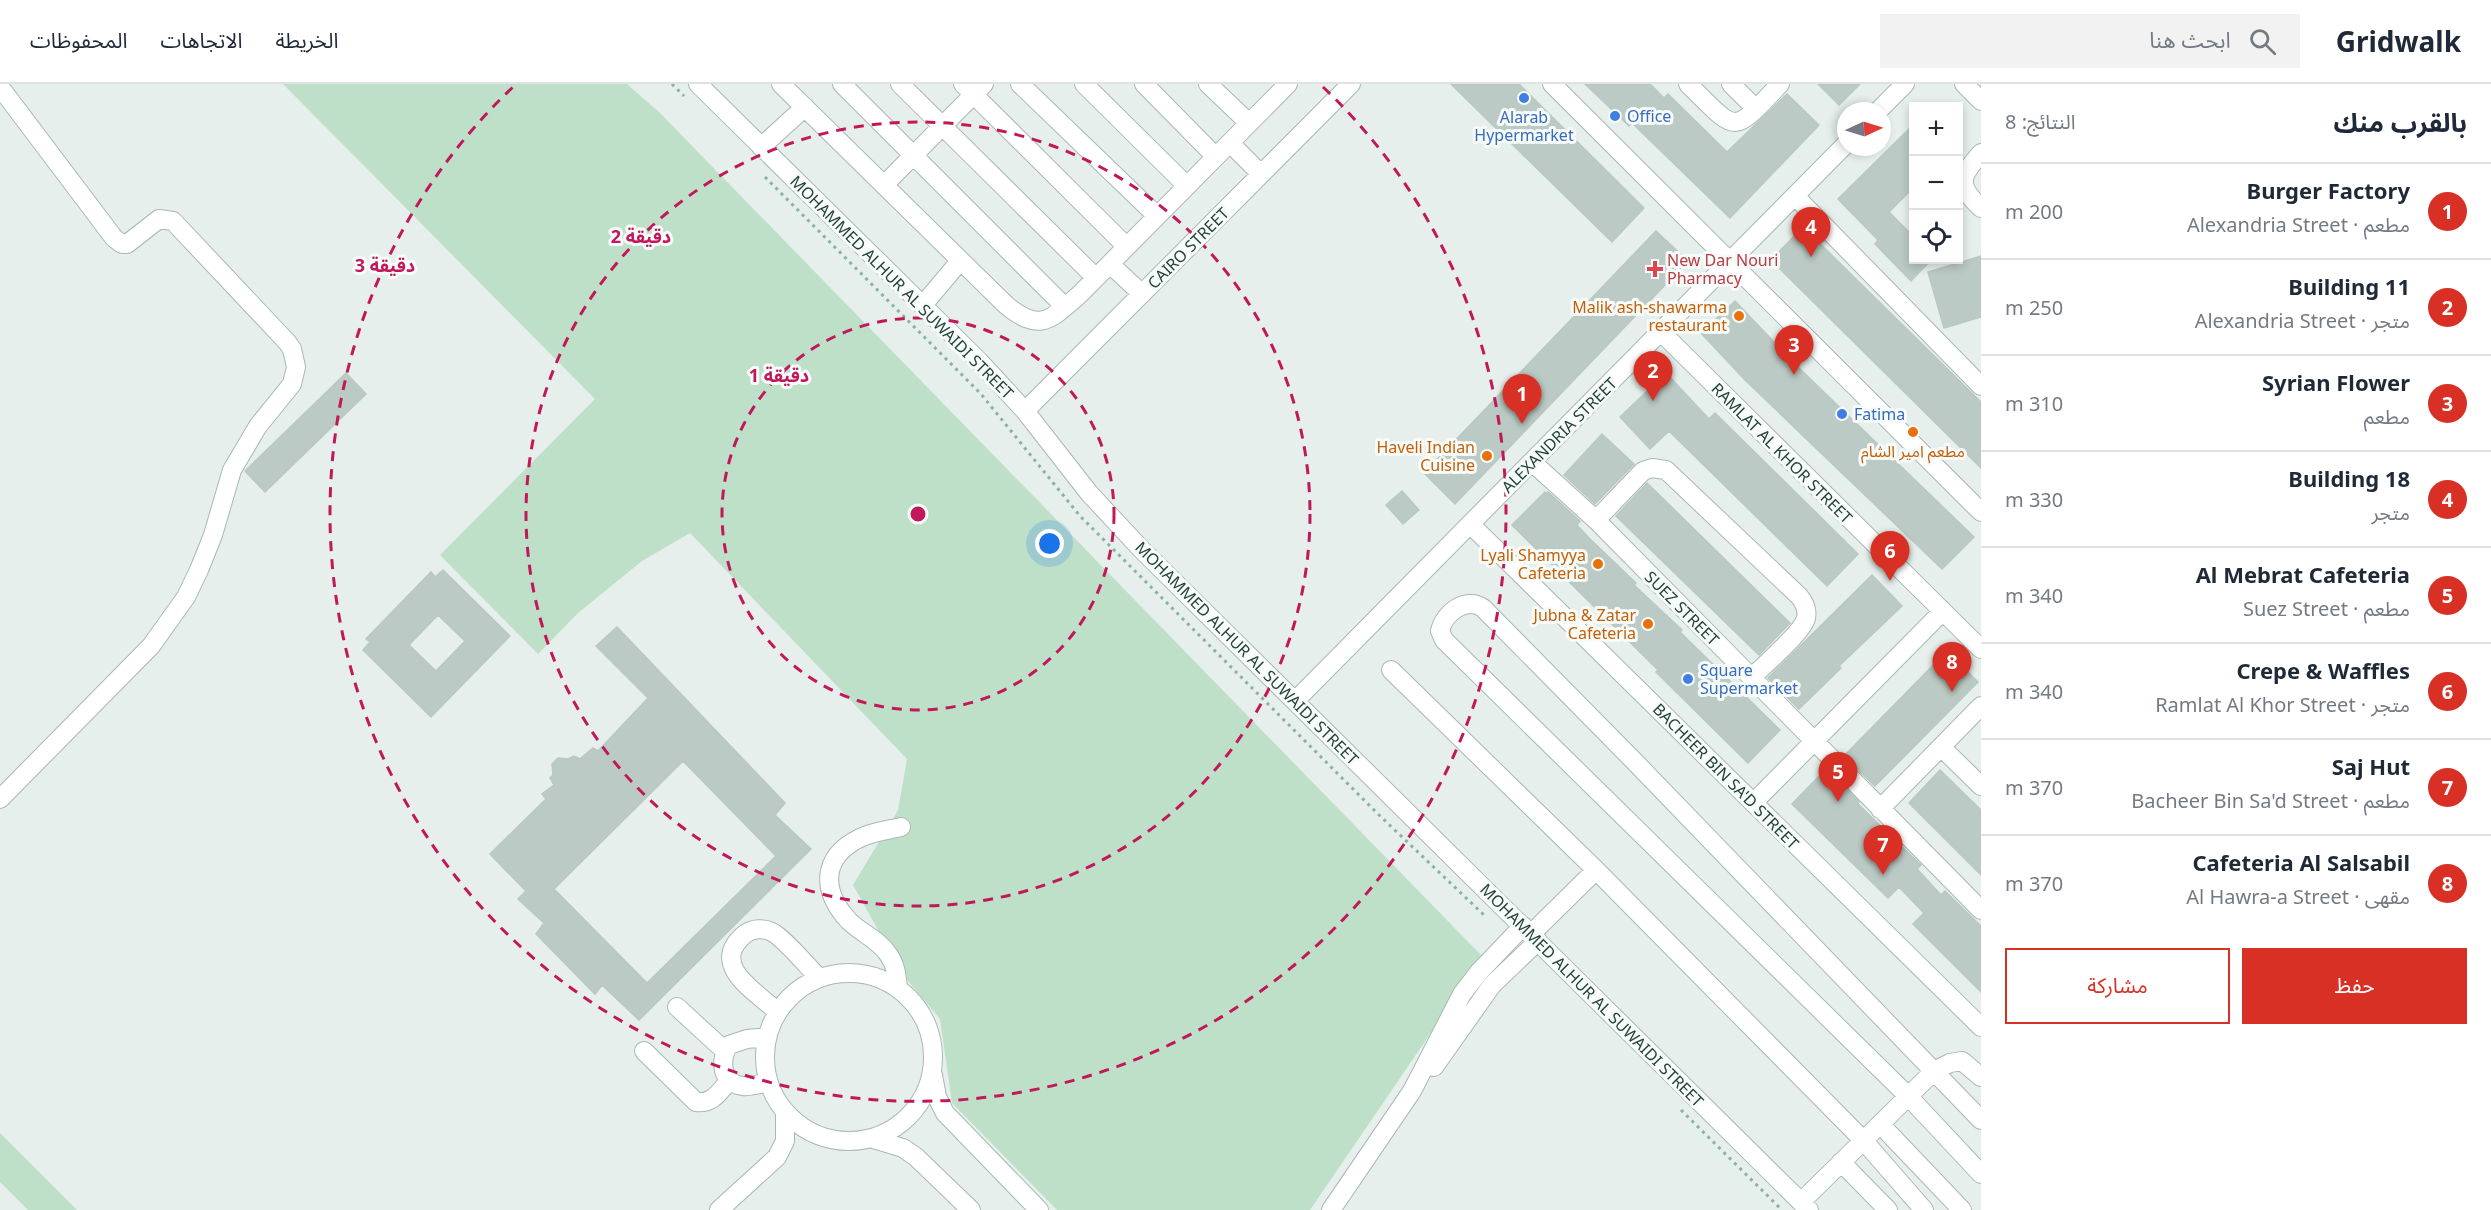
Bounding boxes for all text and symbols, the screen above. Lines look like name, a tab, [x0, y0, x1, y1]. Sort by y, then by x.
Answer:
search box	[1880, 14, 2300, 68]
text: Gridwalk	[2336, 22, 2461, 60]
text: ابحث هنا	[2149, 24, 2231, 54]
icon: search	[2246, 25, 2279, 58]
text: المحفوظات	[30, 26, 127, 54]
text: الاتجاهات	[160, 26, 242, 54]
text: الخريطة	[275, 26, 338, 54]
marker: Alarab Hypermarket	[1517, 91, 1531, 105]
north arrow	[1837, 102, 1891, 156]
map controls	[1909, 102, 1963, 264]
button: +	[1909, 102, 1963, 156]
text: بالقرب منك	[2333, 104, 2467, 140]
place label: Office	[1627, 105, 1671, 127]
place label: Alarab Hypermarket	[1474, 106, 1574, 146]
text: النتائج: 8	[2005, 108, 2075, 135]
marker: Office	[1608, 109, 1622, 123]
button: −	[1909, 156, 1963, 210]
street label: MOHAMMED ALHUR AL SUWAIDI STREET	[785, 170, 1019, 404]
text: Burger Factory	[2247, 175, 2410, 205]
text: 200 m	[2005, 198, 2063, 225]
text: 1	[2442, 198, 2453, 225]
street label: CAIRO STREET	[1142, 202, 1234, 294]
pin: 4	[1792, 208, 1830, 257]
button: locate	[1909, 210, 1963, 264]
text: مطعم · Alexandria Street	[2187, 211, 2410, 238]
text: 2 دقيقة	[611, 224, 671, 248]
place label: New Dar Nouri Pharmacy	[1667, 249, 1779, 289]
text: 3 دقيقة	[355, 253, 415, 277]
marker: New Dar Nouri Pharmacy	[1648, 262, 1662, 276]
text: Building 11	[2288, 271, 2410, 301]
text: 250 m	[2005, 294, 2063, 321]
text: 2	[2442, 294, 2453, 321]
place label: Malik ash-shawarma restaurant	[1572, 296, 1727, 336]
text: متجر · Alexandria Street	[2195, 307, 2410, 334]
marker: Malik ash-shawarma restaurant	[1732, 309, 1746, 323]
pin: 3	[1774, 326, 1814, 375]
pin: 2	[1634, 352, 1672, 401]
text: 1 دقيقة	[749, 363, 809, 387]
text: Syrian Flower	[2262, 367, 2410, 397]
street label: ALEXANDRIA STREET	[1496, 372, 1622, 498]
pin: 1	[1502, 374, 1541, 424]
street label: RAMLAT AL KHOR STREET	[1707, 378, 1857, 528]
text: 310 m	[2005, 390, 2063, 417]
text: 3	[2442, 390, 2453, 417]
place label: Fatima	[1854, 403, 1905, 425]
text: مطعم	[2364, 403, 2410, 430]
marker: Fatima	[1835, 407, 1849, 421]
marker: مطعم امير الشام	[1906, 425, 1920, 439]
place label: Haveli Indian Cuisine	[1376, 436, 1475, 476]
place label: مطعم امير الشام	[1861, 440, 1965, 464]
marker: Haveli Indian Cuisine	[1480, 449, 1494, 463]
text: Building 18	[2288, 463, 2410, 493]
text: 330 m	[2005, 486, 2063, 513]
text: 4	[2442, 486, 2453, 513]
text: متجر	[2371, 499, 2410, 526]
centre of rings	[908, 504, 928, 524]
your location	[1035, 529, 1064, 558]
pin: 6	[1870, 532, 1910, 581]
street label: MOHAMMED ALHUR AL SUWAIDI STREET	[1130, 536, 1364, 770]
place label: Lyali Shamyya Cafeteria	[1480, 544, 1586, 584]
marker: Lyali Shamyya Cafeteria	[1591, 557, 1605, 571]
text: Al Mebrat Cafeteria	[2196, 559, 2410, 589]
street label: SUEZ STREET	[1640, 566, 1724, 650]
text: 340 m	[2005, 582, 2063, 609]
text: 5	[2442, 582, 2453, 609]
text: مطعم · Suez Street	[2243, 595, 2410, 622]
place label: Jubna & Zatar Cafeteria	[1532, 604, 1636, 644]
marker: Jubna & Zatar Cafeteria	[1641, 617, 1655, 631]
pin: 8	[1932, 642, 1972, 692]
text: Crepe & Waffles	[2236, 655, 2410, 685]
place label: Square Supermarket	[1700, 659, 1798, 699]
marker: Square Supermarket	[1681, 672, 1695, 686]
text: 340 m	[2005, 678, 2063, 705]
text: 6	[2442, 678, 2453, 705]
text: متجر · Ramlat Al Khor Street	[2155, 691, 2410, 718]
street label: BACHEER BIN SA'D STREET	[1648, 698, 1804, 854]
text: Saj Hut	[2332, 751, 2410, 781]
pin: 5	[1818, 752, 1858, 802]
text: 370 m	[2005, 774, 2063, 801]
text: 7	[2442, 774, 2453, 801]
text: مطعم · Bacheer Bin Sa'd Street	[2131, 787, 2410, 814]
pin: 7	[1864, 826, 1902, 875]
text: Cafeteria Al Salsabil	[2192, 847, 2410, 877]
text: 370 m	[2005, 870, 2063, 897]
text: 8	[2442, 870, 2453, 897]
street label: MOHAMMED ALHUR AL SUWAIDI STREET	[1475, 878, 1709, 1112]
text: مقهى · Al Hawra-a Street	[2186, 883, 2410, 910]
button: مشاركة	[2005, 948, 2230, 1024]
button: حفظ	[2242, 948, 2467, 1024]

